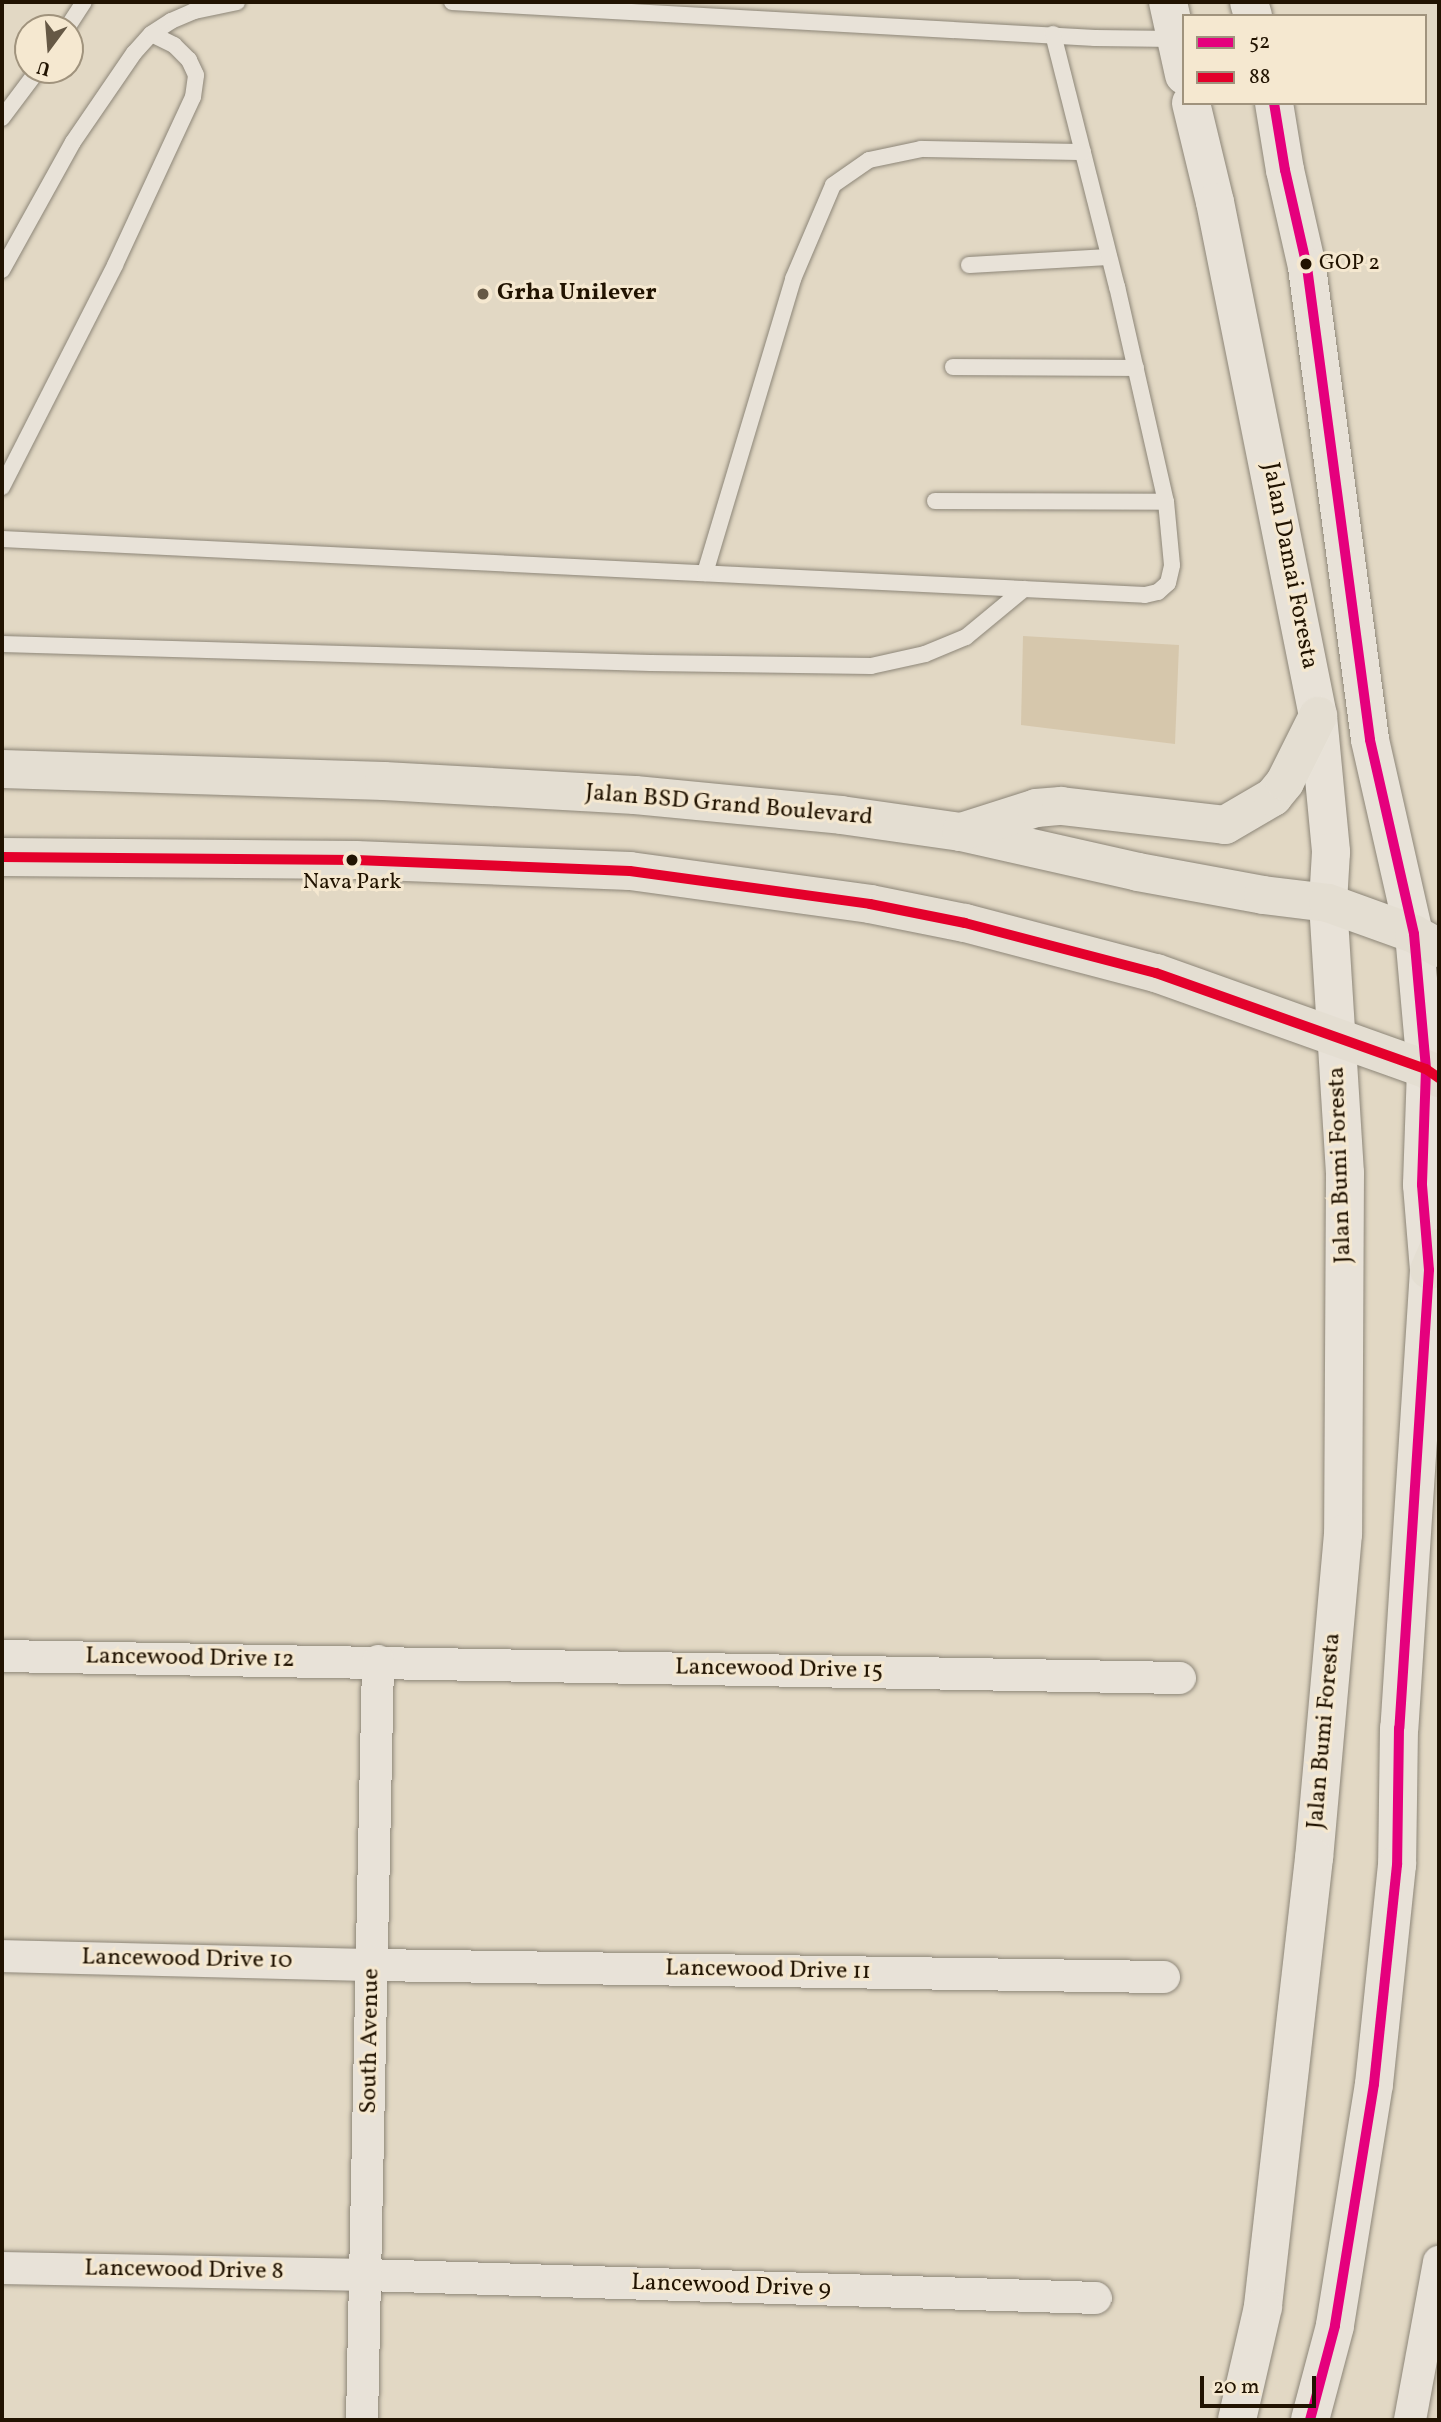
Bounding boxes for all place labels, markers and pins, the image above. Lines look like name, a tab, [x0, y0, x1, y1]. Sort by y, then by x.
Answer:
place label: GOP 2	[1319, 251, 1380, 277]
marker: GOP 2	[1299, 257, 1313, 271]
place label: Grha Unilever	[497, 280, 657, 308]
marker: Grha Unilever	[475, 286, 491, 302]
marker: Nava Park	[345, 853, 359, 867]
place label: Nava Park	[303, 870, 401, 896]

